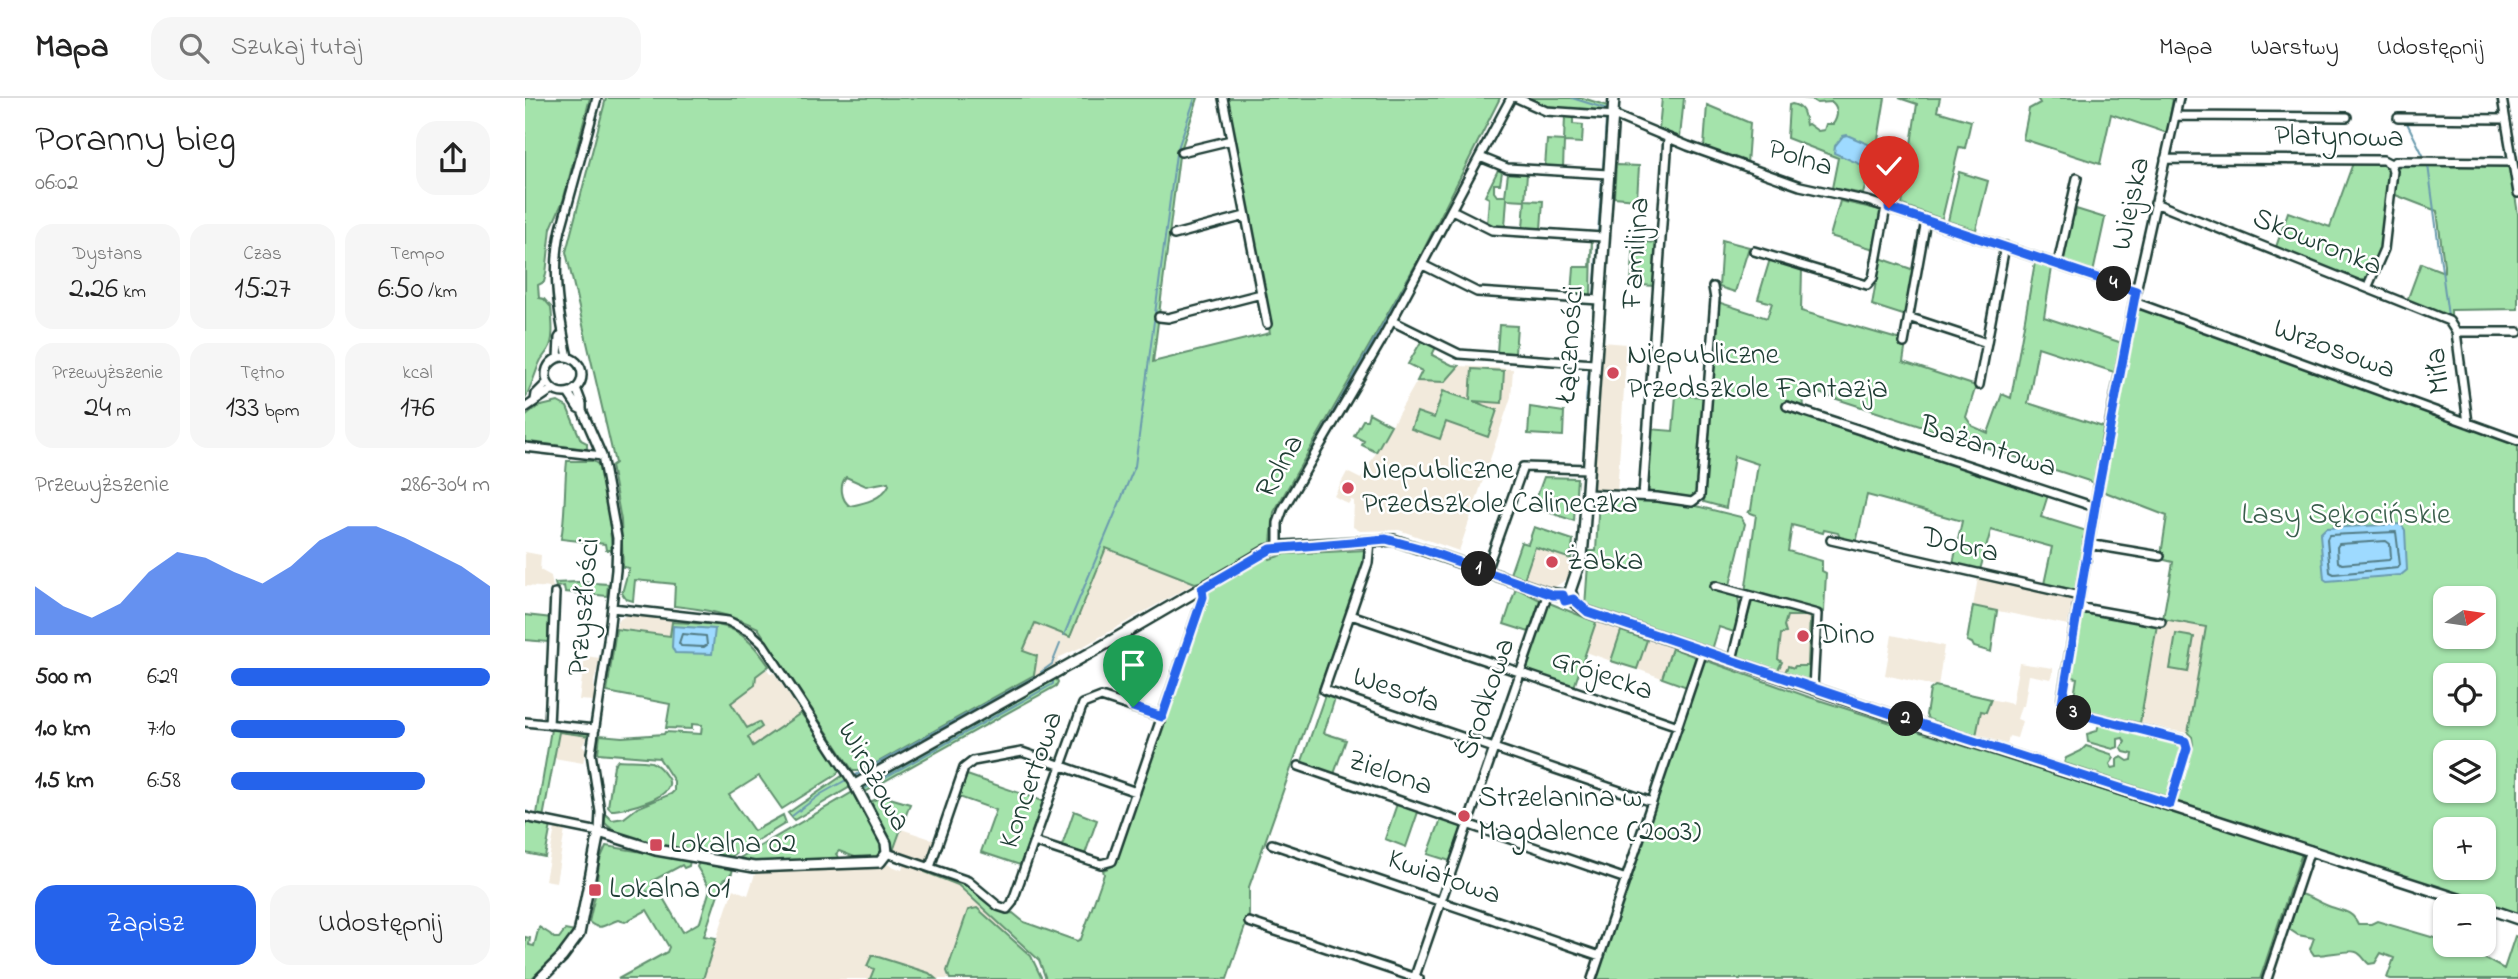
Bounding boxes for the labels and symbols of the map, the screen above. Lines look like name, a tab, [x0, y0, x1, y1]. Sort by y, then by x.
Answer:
street label: Platynowa	[2274, 115, 2404, 161]
street label: Polna	[1762, 128, 1838, 190]
pin	[1859, 136, 1919, 208]
street label: Wiejska	[2101, 153, 2163, 255]
street label: Familijna	[1611, 196, 1663, 311]
street label: Skowronka	[2245, 197, 2389, 289]
pin: 4	[2097, 266, 2131, 302]
street label: Łączności	[1545, 284, 1597, 405]
street label: Wrzosowa	[2267, 308, 2401, 392]
place label: Niepubliczne Przedszkole Fantazja	[1627, 334, 1888, 412]
street label: Miła	[2415, 346, 2463, 396]
marker: Niepubliczne Przedszkole Fantazja	[1605, 365, 1621, 381]
street label: Bażantowa	[1913, 405, 2062, 491]
street label: Rolna	[1245, 427, 1317, 507]
place label: Niepubliczne Przedszkole Calineczka	[1362, 449, 1638, 527]
marker: Niepubliczne Przedszkole Calineczka	[1340, 480, 1356, 496]
park label: Lasy Sękocińskie	[2242, 494, 2451, 538]
street label: Dobra	[1916, 516, 2003, 576]
street label: Przyszłości	[557, 536, 613, 678]
place label: Żabka	[1566, 540, 1644, 584]
pin: 1	[1461, 552, 1497, 587]
marker: Żabka	[1544, 554, 1560, 570]
north arrow	[2433, 586, 2495, 649]
place label: Dino	[1816, 614, 1875, 658]
marker: Dino	[1795, 628, 1811, 644]
street label: Środkowa	[1446, 632, 1528, 766]
pin	[1103, 635, 1163, 707]
street label: Grójecka	[1545, 638, 1659, 714]
street label: Wesoła	[1346, 656, 1446, 726]
pin: 3	[2057, 696, 2091, 730]
pin: 2	[1889, 702, 1923, 736]
street label: Koncertowa	[988, 705, 1076, 855]
street label: Wirażowa	[825, 714, 921, 840]
street label: Zielona	[1341, 739, 1439, 809]
place label: Strzelanina w Magdalence (2003)	[1478, 777, 1701, 855]
marker: Strzelanina w Magdalence (2003)	[1456, 808, 1472, 824]
place label: Lokalna 02	[670, 823, 797, 867]
marker: Lokalna 02	[648, 837, 664, 853]
street label: Kwiatowa	[1381, 838, 1507, 918]
place label: Lokalna 01	[609, 868, 730, 912]
marker: Lokalna 01	[587, 882, 603, 898]

